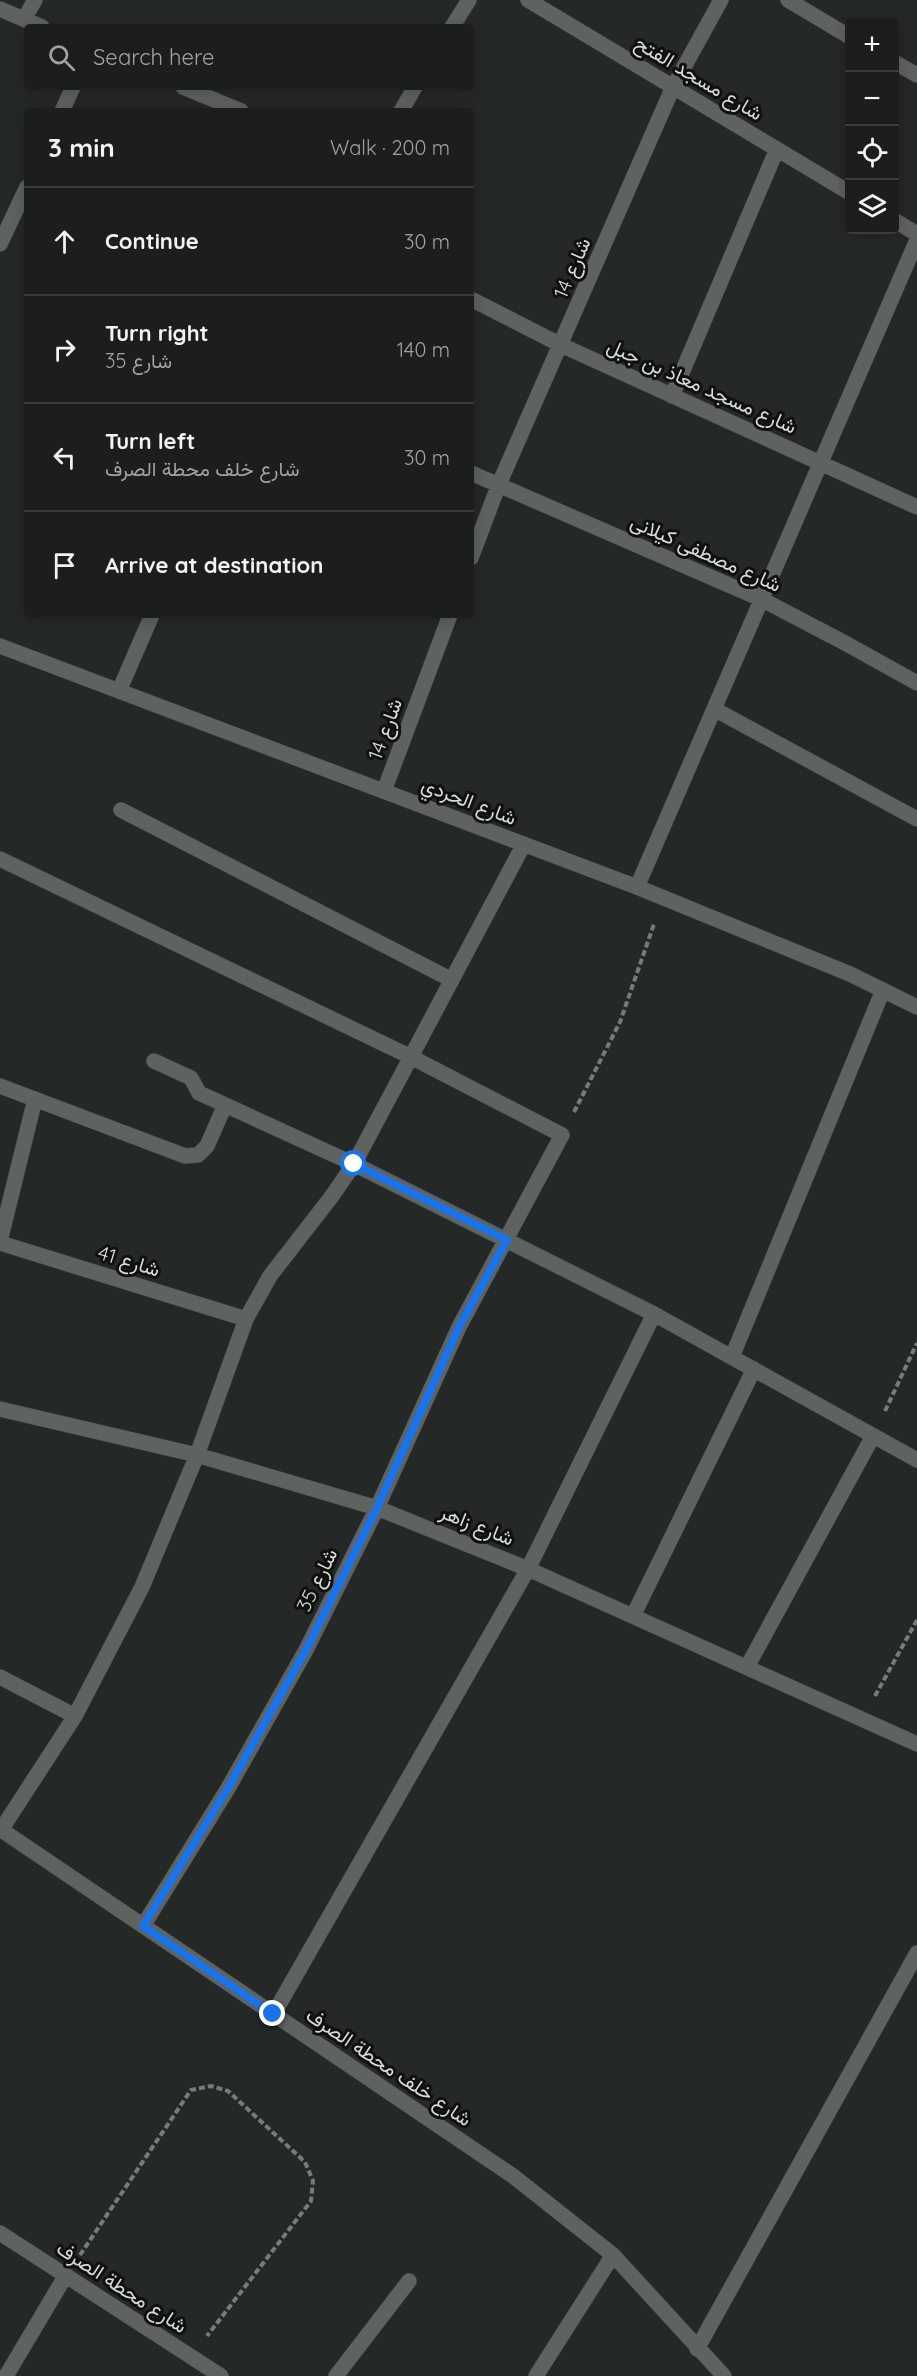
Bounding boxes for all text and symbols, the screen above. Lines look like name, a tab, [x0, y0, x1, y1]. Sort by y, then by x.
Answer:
map controls	[845, 18, 899, 234]
button: +	[845, 18, 899, 72]
search box	[24, 24, 474, 90]
street label: شارع مسجد الفتح	[630, 30, 768, 127]
icon: search	[45, 41, 78, 74]
text: Search here	[93, 43, 214, 71]
button: −	[845, 72, 899, 126]
button: locate	[845, 126, 899, 180]
text: 3 min	[48, 131, 115, 164]
text: Walk · 200 m	[330, 135, 450, 160]
button: layers	[845, 180, 899, 234]
icon: ahead	[48, 225, 81, 258]
text: Continue	[105, 227, 199, 255]
text: 30 m	[404, 229, 450, 254]
street label: شارع 14	[548, 234, 597, 303]
text: Turn right	[105, 319, 209, 347]
street label: شارع مسجد معاذ بن جبل	[603, 332, 801, 440]
icon: right	[48, 333, 81, 366]
text: 140 m	[397, 337, 450, 362]
text: شارع 35	[105, 348, 172, 373]
text: Turn left	[105, 427, 195, 455]
icon: left	[48, 441, 81, 474]
text: 30 m	[404, 445, 450, 470]
text: شارع خلف محطة الصرف	[105, 456, 299, 481]
street label: شارع مصطفى كيلانى	[626, 508, 785, 599]
icon: arrive	[48, 549, 81, 582]
text: Arrive at destination	[105, 551, 323, 579]
street label: شارع 14	[362, 695, 409, 764]
street label: شارع الحردي	[416, 771, 520, 835]
route start	[340, 1150, 366, 1176]
street label: شارع 41	[95, 1239, 163, 1284]
street label: شارع زاهر	[435, 1498, 518, 1552]
street label: شارع 35	[291, 1544, 344, 1616]
route end	[259, 2000, 285, 2026]
street label: شارع خلف محطة الصرف	[301, 2002, 477, 2133]
street label: شارع محطة الصرف	[51, 2235, 192, 2340]

